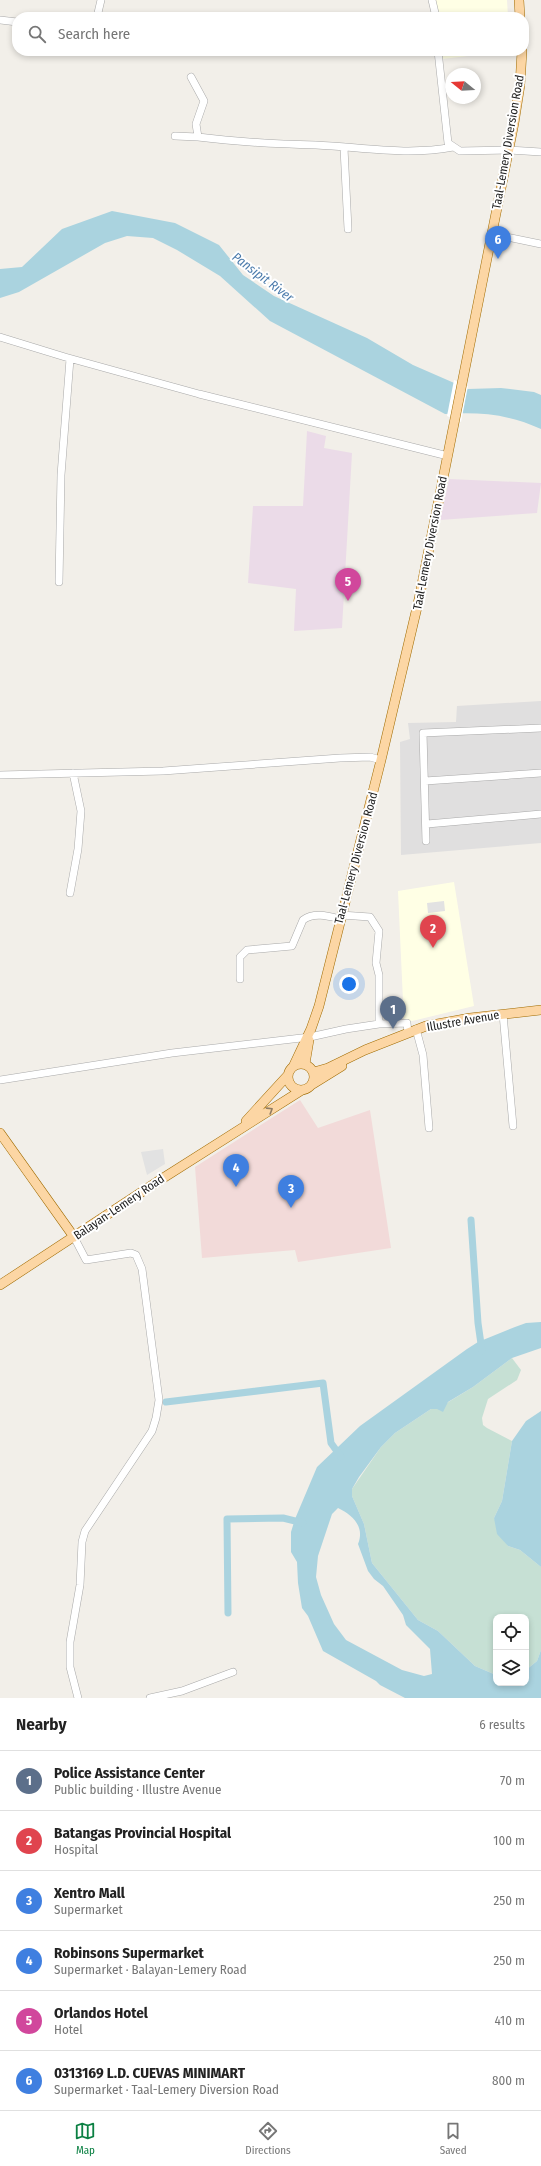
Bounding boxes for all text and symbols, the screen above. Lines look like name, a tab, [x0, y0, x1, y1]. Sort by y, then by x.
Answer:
search box	[12, 12, 529, 56]
icon: search	[26, 23, 48, 45]
text: Search here	[58, 25, 130, 43]
north arrow	[445, 68, 481, 104]
street label: Taal-Lemery Diversion Road	[489, 74, 527, 210]
pin: 6	[485, 226, 511, 259]
water label: Pansipit River	[229, 249, 297, 305]
street label: Taal-Lemery Diversion Road	[410, 475, 450, 611]
pin: 5	[335, 568, 361, 601]
street label: Taal-Lemery Diversion Road	[332, 790, 380, 926]
pin: 2	[420, 915, 446, 948]
your location	[339, 974, 359, 994]
pin: 1	[380, 996, 406, 1029]
street label: Illustre Avenue	[426, 1008, 500, 1034]
one-way arrow	[266, 1107, 273, 1115]
pin: 4	[223, 1154, 249, 1187]
street label: Balayan-Lemery Road	[71, 1171, 167, 1243]
pin: 3	[278, 1175, 304, 1208]
map controls	[493, 1614, 529, 1686]
button: locate	[493, 1614, 529, 1650]
button: layers	[493, 1650, 529, 1686]
text: Nearby	[16, 1714, 67, 1735]
text: 6 results	[479, 1717, 525, 1732]
text: Police Assistance Center	[54, 1764, 205, 1782]
text: 1	[26, 1773, 32, 1788]
text: 70 m	[500, 1773, 525, 1788]
text: Public building · Illustre Avenue	[54, 1782, 222, 1797]
text: Batangas Provincial Hospital	[54, 1824, 231, 1842]
text: 2	[26, 1833, 32, 1848]
text: 100 m	[493, 1833, 525, 1848]
text: Hospital	[54, 1842, 98, 1857]
text: Xentro Mall	[54, 1884, 125, 1902]
text: 3	[26, 1893, 32, 1908]
text: 250 m	[493, 1893, 525, 1908]
text: Supermarket	[54, 1902, 123, 1917]
text: Robinsons Supermarket	[54, 1944, 204, 1962]
text: 4	[26, 1953, 32, 1968]
text: 250 m	[493, 1953, 525, 1968]
text: Supermarket · Balayan-Lemery Road	[54, 1962, 247, 1977]
text: Orlandos Hotel	[54, 2004, 148, 2022]
text: 5	[26, 2013, 32, 2028]
text: 410 m	[495, 2013, 525, 2028]
text: Hotel	[54, 2022, 83, 2037]
text: 0313169 L.D. CUEVAS MINIMART	[54, 2064, 245, 2082]
text: 6	[26, 2073, 32, 2088]
text: 800 m	[492, 2073, 525, 2088]
text: Supermarket · Taal-Lemery Diversion Road	[54, 2082, 279, 2097]
tab: Map	[74, 2120, 96, 2157]
tab: Directions	[245, 2120, 291, 2157]
tab: Saved	[440, 2120, 467, 2157]

